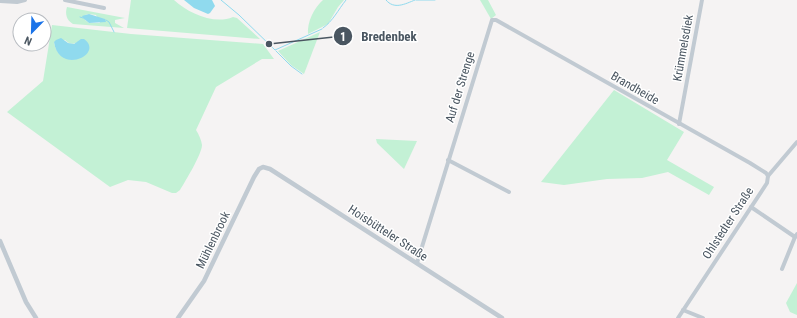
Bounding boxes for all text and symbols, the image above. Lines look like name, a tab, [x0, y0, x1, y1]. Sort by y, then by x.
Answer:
north arrow	[12, 12, 52, 52]
street label: Krümmelsdiek	[670, 13, 696, 83]
callout: Bredenbek	[333, 24, 424, 49]
text: Bredenbek	[361, 29, 418, 44]
text: 1	[340, 30, 346, 44]
text: N	[22, 33, 34, 48]
street label: Auf der Strenge	[443, 49, 478, 124]
street label: Brandheide	[608, 69, 662, 108]
street label: Ohlstedter Straße	[700, 184, 757, 262]
street label: Hoisbütteler Straße	[346, 202, 431, 264]
street label: Mühlenbrook	[193, 209, 233, 271]

